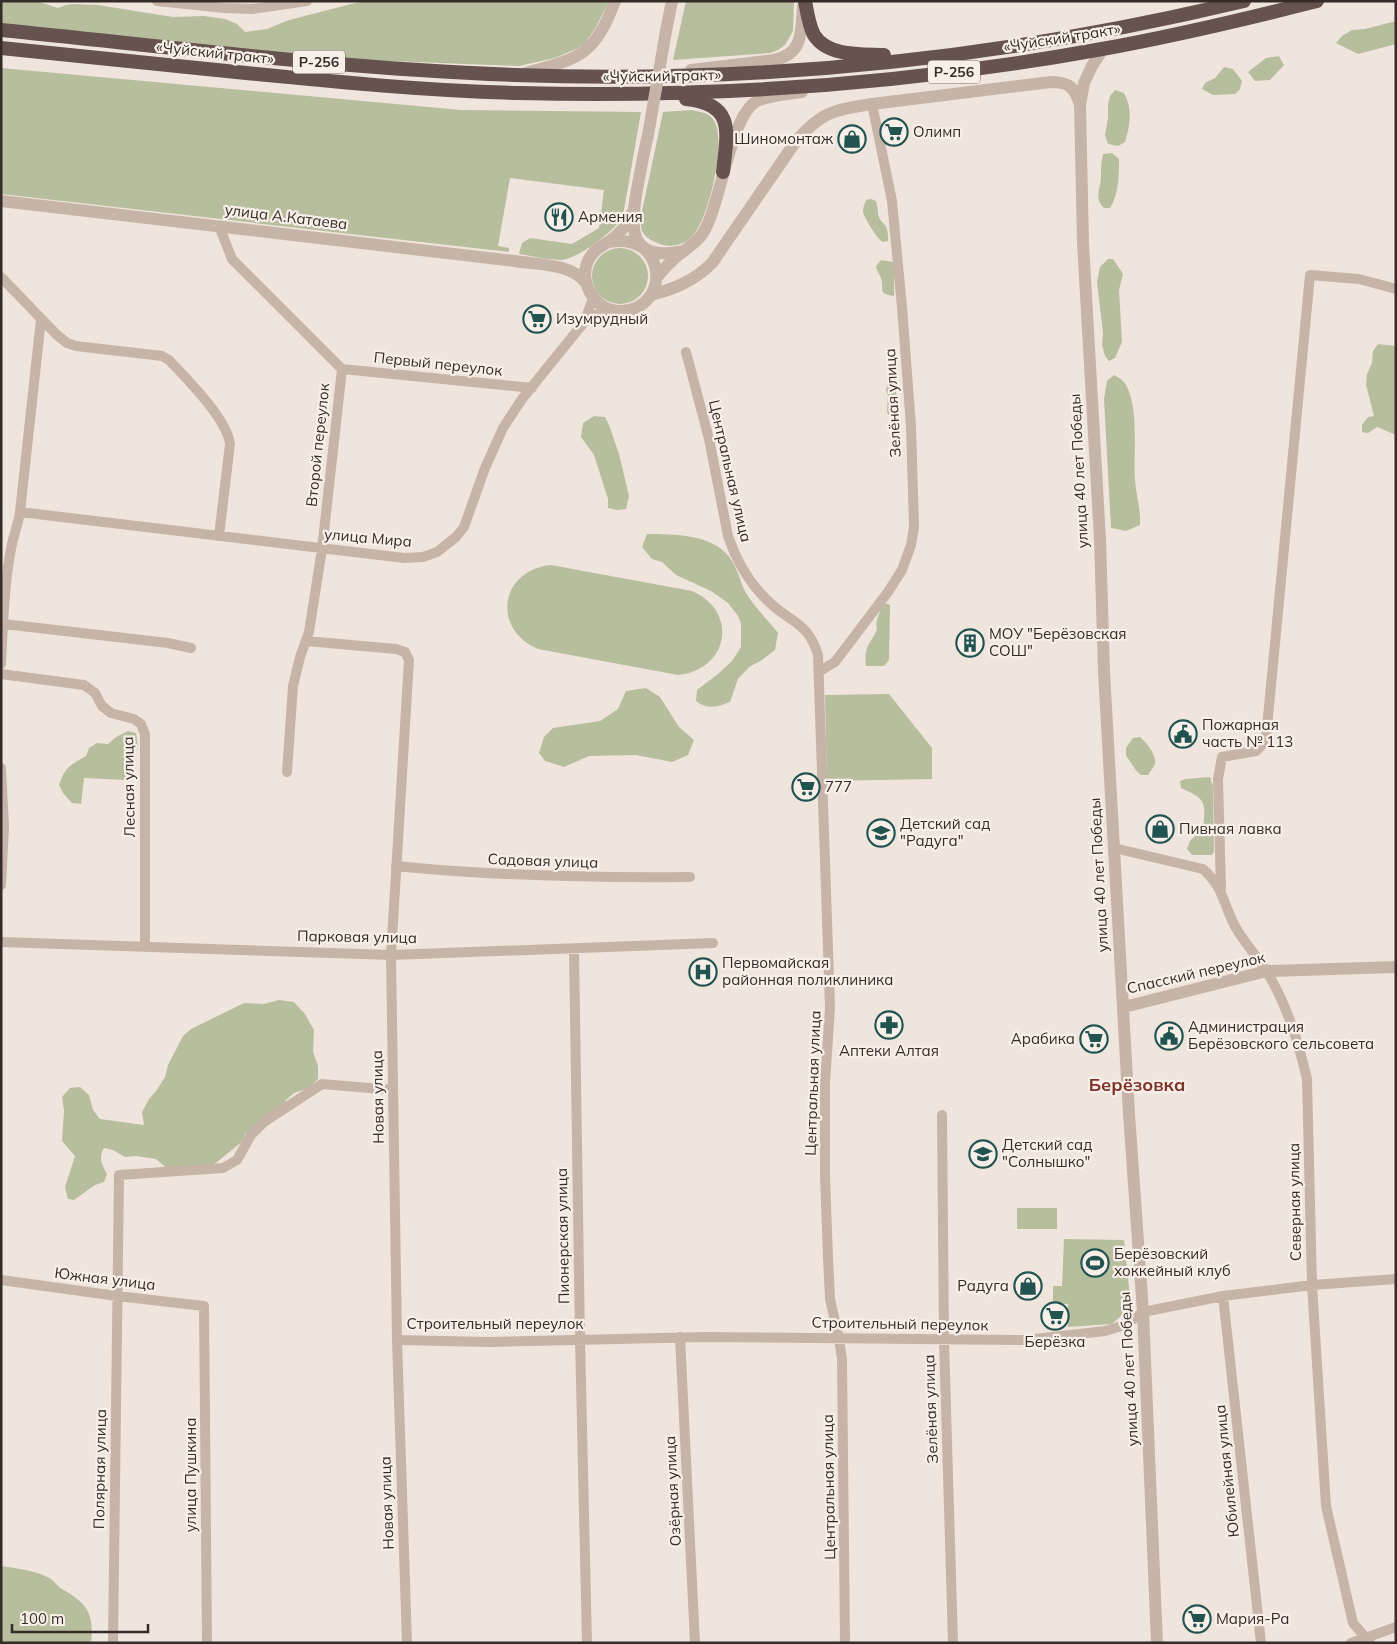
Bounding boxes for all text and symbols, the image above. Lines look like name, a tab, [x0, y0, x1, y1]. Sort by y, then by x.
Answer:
street label: «Чуйский тракт»	[1002, 19, 1122, 56]
street label: «Чуйский тракт»	[155, 37, 275, 68]
road number: Р-256	[293, 51, 345, 74]
road number: Р-256	[928, 61, 980, 84]
street label: «Чуйский тракт»	[603, 65, 722, 86]
supermarket icon: Олимп	[879, 117, 909, 147]
place label: Олимп	[913, 122, 961, 141]
shop icon: Шиномонтаж	[837, 124, 867, 154]
place label: Шиномонтаж	[734, 129, 834, 148]
street label: улица А.Катаева	[224, 200, 348, 233]
restaurant icon: Армения	[544, 202, 574, 232]
place label: Армения	[578, 207, 643, 226]
supermarket icon: Изумрудный	[522, 304, 552, 334]
place label: Изумрудный	[556, 309, 648, 328]
street label: Первый переулок	[373, 347, 504, 380]
street label: Зелёная улица	[880, 348, 905, 458]
street label: Второй переулок	[302, 381, 334, 508]
street label: улица 40 лет Победы	[1065, 393, 1092, 549]
street label: Центральная улица	[705, 398, 756, 544]
street label: улица Мира	[324, 524, 413, 551]
place label: МОУ "Берёзовская СОШ"	[989, 624, 1127, 660]
building icon: МОУ "Берёзовская СОШ"	[955, 628, 985, 658]
place label: Пожарная часть № 113	[1202, 715, 1293, 751]
public building icon: Пожарная часть № 113	[1168, 719, 1198, 749]
street label: Лесная улица	[118, 736, 139, 838]
supermarket icon: 777	[791, 772, 821, 802]
place label: 777	[825, 777, 852, 796]
street label: улица 40 лет Победы	[1085, 797, 1112, 953]
place label: Детский сад "Радуга"	[900, 814, 990, 850]
shop icon: Пивная лавка	[1145, 814, 1175, 844]
school or university icon: Детский сад "Радуга"	[866, 818, 896, 848]
place label: Пивная лавка	[1179, 819, 1282, 838]
street label: Садовая улица	[487, 849, 599, 872]
street label: Парковая улица	[297, 926, 417, 947]
street label: Спасский переулок	[1125, 947, 1268, 998]
place label: Первомайская районная поликлиника	[722, 953, 893, 989]
hospital icon: Первомайская районная поликлиника	[688, 957, 718, 987]
street label: Центральная улица	[800, 1010, 825, 1156]
pharmacy icon: Аптеки Алтая	[874, 1010, 904, 1040]
place label: Администрация Берёзовского сельсовета	[1188, 1017, 1374, 1053]
public building icon: Администрация Берёзовского сельсовета	[1154, 1021, 1184, 1051]
supermarket icon: Арабика	[1079, 1024, 1109, 1054]
place label: Арабика	[1011, 1029, 1075, 1048]
place label: Аптеки Алтая	[839, 1041, 939, 1060]
street label: Новая улица	[367, 1050, 388, 1144]
district label: Берёзовка	[1089, 1073, 1185, 1096]
place label: Детский сад "Солнышко"	[1002, 1135, 1092, 1171]
school or university icon: Детский сад "Солнышко"	[968, 1139, 998, 1169]
street label: Северная улица	[1284, 1143, 1305, 1261]
street label: Пионерская улица	[552, 1168, 573, 1304]
place label: Берёзовский хоккейный клуб	[1114, 1244, 1231, 1280]
sports icon: Берёзовский хоккейный клуб	[1080, 1248, 1110, 1278]
street label: Южная улица	[53, 1263, 157, 1294]
shop icon: Радуга	[1013, 1271, 1043, 1301]
place label: Радуга	[957, 1276, 1009, 1295]
street label: улица 40 лет Победы	[1115, 1291, 1142, 1447]
supermarket icon: Берёзка	[1040, 1301, 1070, 1331]
street label: Строительный переулок	[811, 1312, 990, 1335]
street label: Строительный переулок	[407, 1314, 584, 1333]
place label: Берёзка	[1025, 1332, 1085, 1351]
street label: Зелёная улица	[919, 1354, 942, 1464]
street label: Юбилейная улица	[1210, 1404, 1243, 1538]
street label: Полярная улица	[89, 1409, 110, 1529]
street label: Центральная улица	[818, 1414, 839, 1560]
street label: улица Пушкина	[181, 1418, 200, 1532]
street label: Озёрная улица	[660, 1435, 685, 1547]
street label: Новая улица	[375, 1456, 398, 1550]
scale bar	[12, 1602, 149, 1634]
supermarket icon: Мария-Ра	[1182, 1604, 1212, 1634]
text: 100 m	[20, 1609, 64, 1628]
place label: Мария-Ра	[1216, 1609, 1290, 1628]

